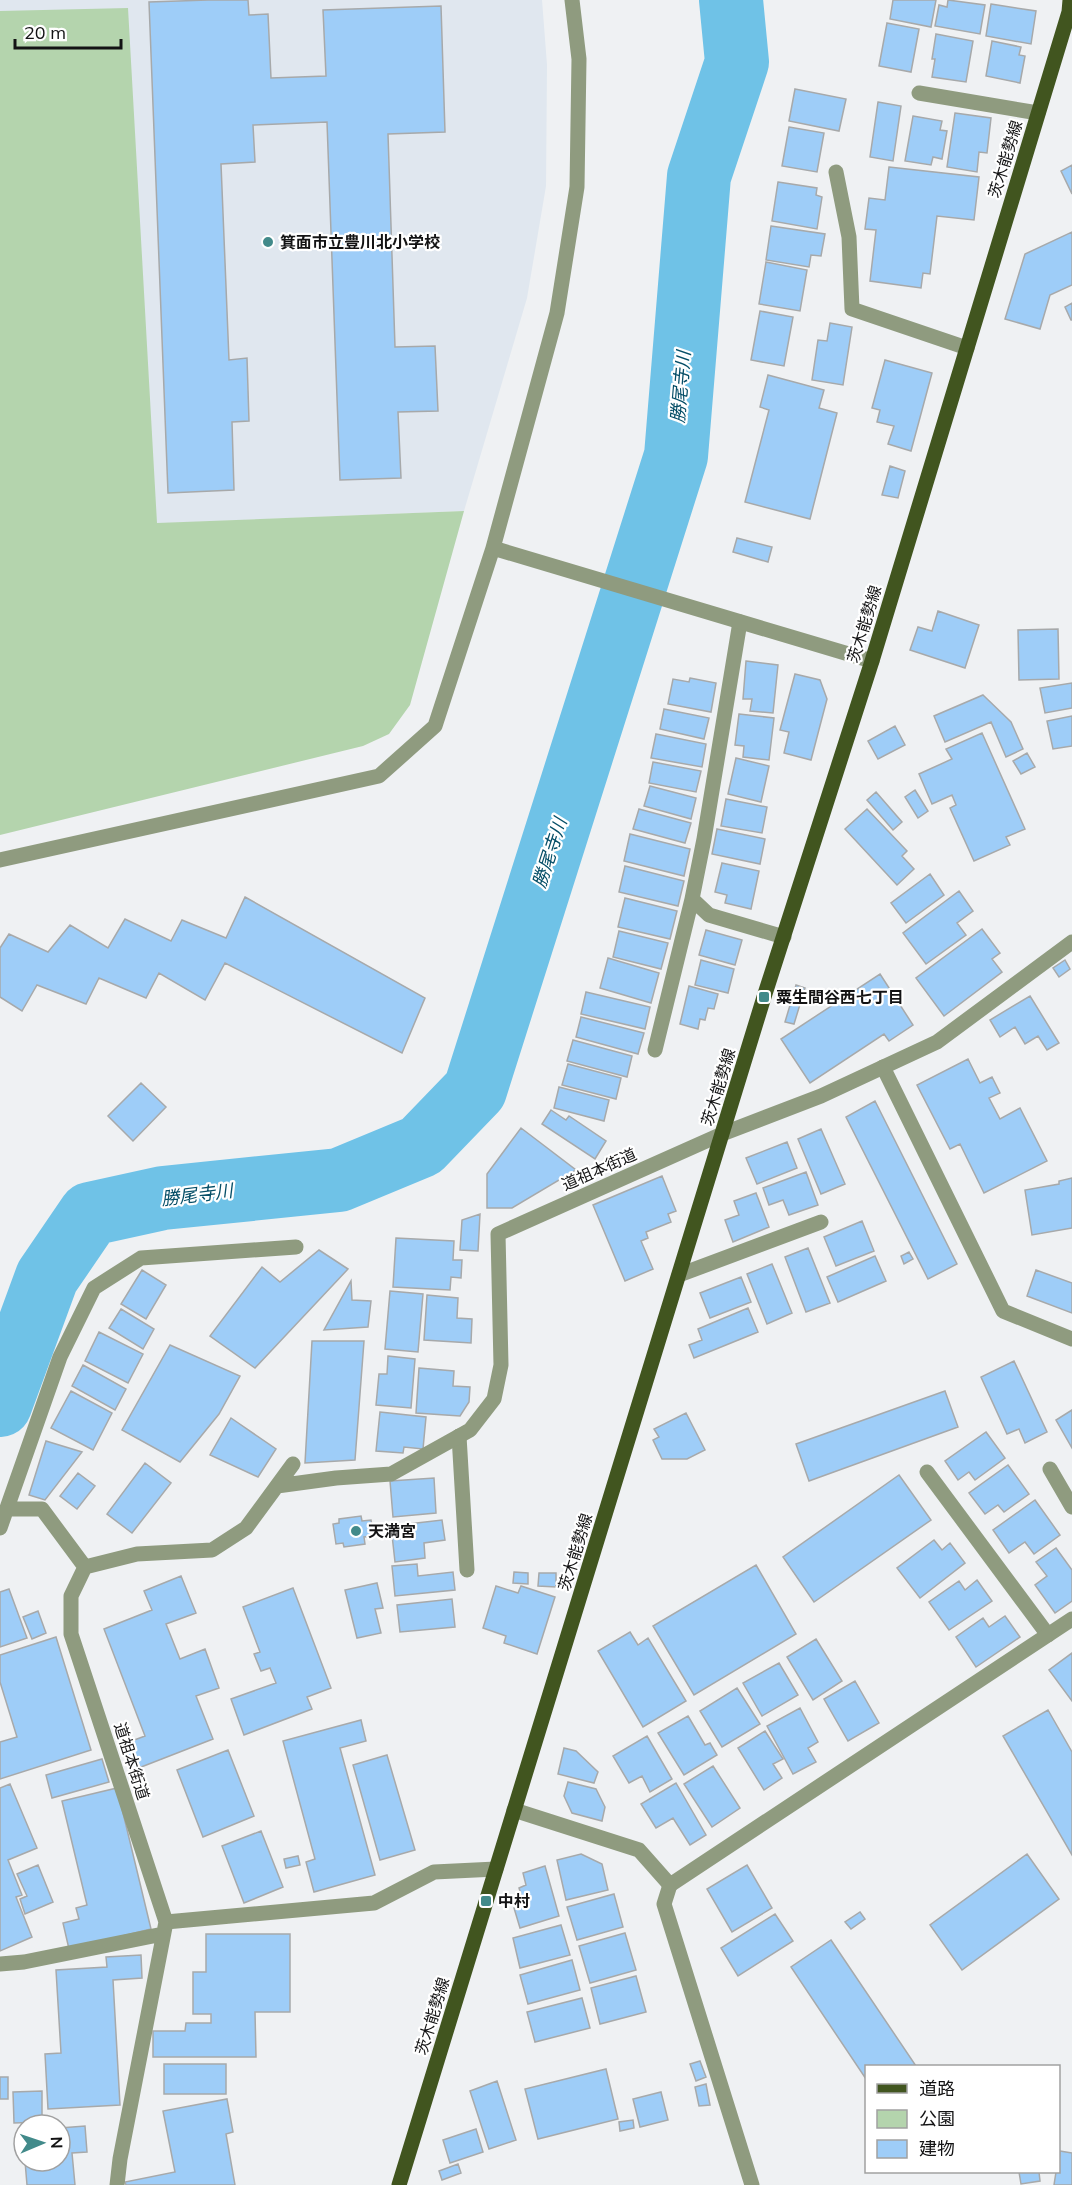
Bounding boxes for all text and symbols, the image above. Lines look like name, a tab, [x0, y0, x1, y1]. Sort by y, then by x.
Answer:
scale bar	[15, 12, 122, 50]
text: 20 m	[24, 21, 66, 44]
street label: 茨木能勢線	[984, 118, 1026, 200]
place label: 箕面市立豊川北小学校	[280, 232, 440, 252]
marker: 箕面市立豊川北小学校	[261, 235, 275, 249]
water label: 勝尾寺川	[666, 348, 695, 424]
street label: 茨木能勢線	[843, 583, 885, 665]
water label: 勝尾寺川	[527, 813, 572, 891]
place label: 粟生間谷西七丁目	[776, 987, 904, 1007]
marker: 粟生間谷西七丁目	[757, 990, 771, 1004]
street label: 茨木能勢線	[697, 1046, 739, 1128]
street label: 道祖本街道	[558, 1144, 640, 1194]
water label: 勝尾寺川	[160, 1178, 236, 1210]
street label: 茨木能勢線	[554, 1511, 596, 1593]
place label: 天満宮	[368, 1521, 416, 1541]
marker: 天満宮	[349, 1524, 363, 1538]
street label: 道祖本街道	[110, 1720, 154, 1802]
place label: 中村	[498, 1891, 530, 1911]
marker: 中村	[479, 1894, 493, 1908]
street label: 茨木能勢線	[411, 1975, 453, 2057]
legend	[865, 2065, 1060, 2173]
text: 道路	[919, 2077, 955, 2100]
text: 公園	[919, 2107, 955, 2130]
north arrow	[12, 2113, 72, 2173]
text: N	[47, 2136, 67, 2149]
text: 建物	[919, 2137, 955, 2160]

